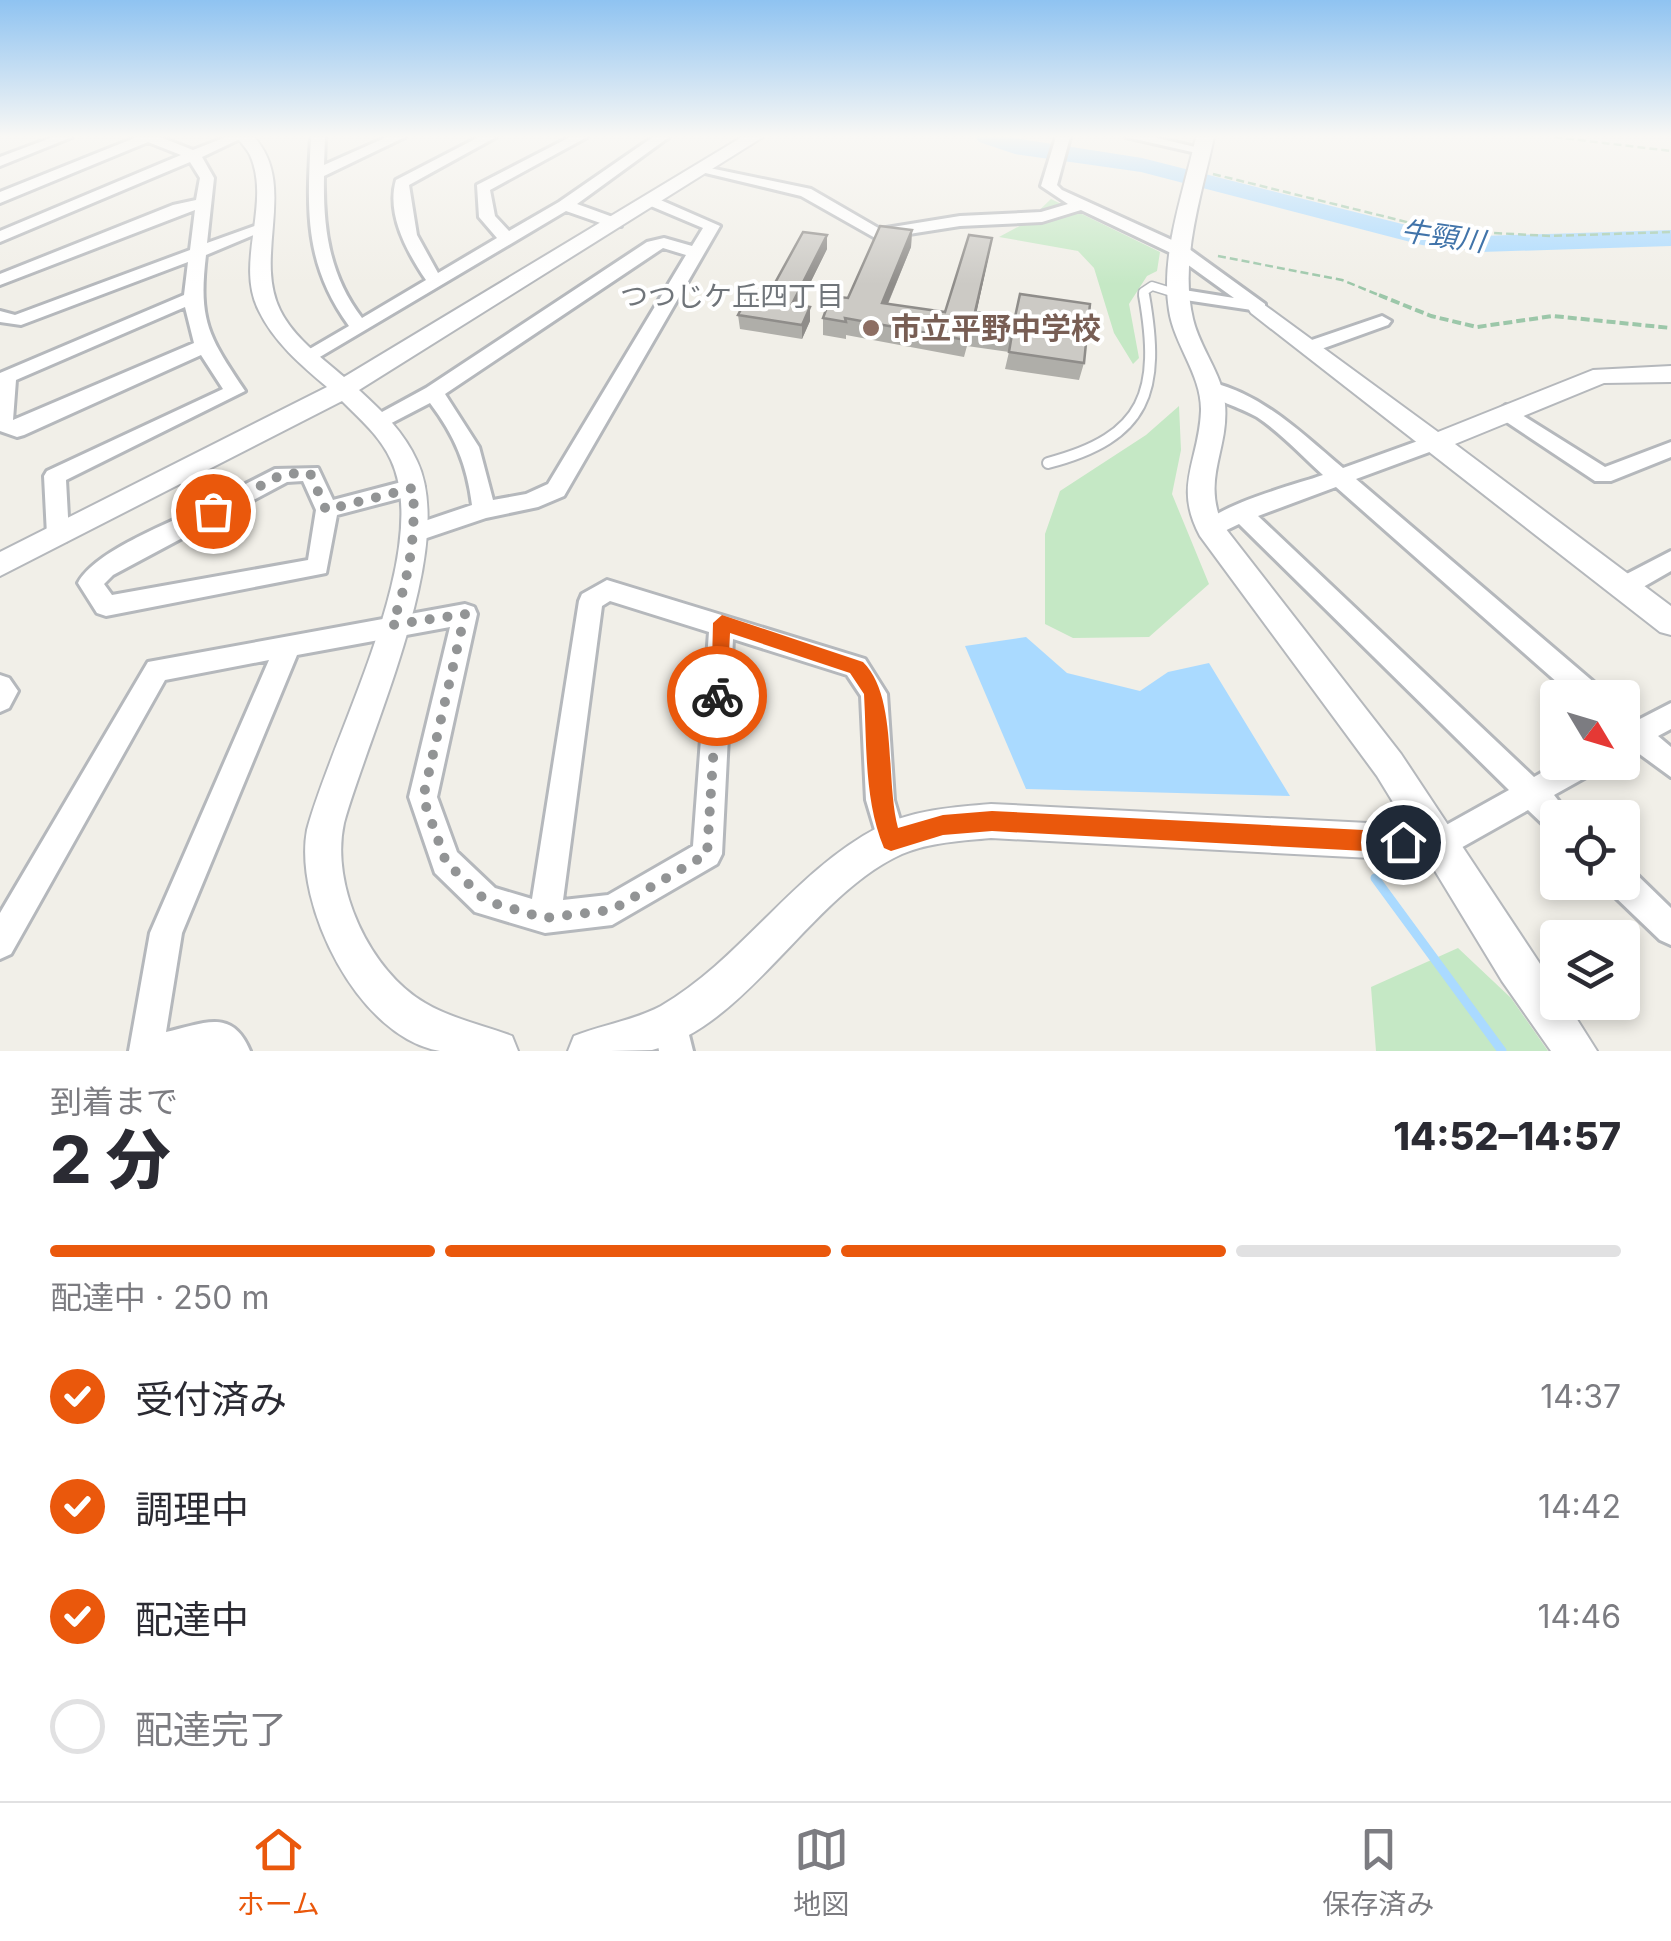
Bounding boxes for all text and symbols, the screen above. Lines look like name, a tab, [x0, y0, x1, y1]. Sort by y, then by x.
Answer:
water label: 牛頸川	[1399, 213, 1490, 259]
district label: つつじケ丘四丁目	[620, 279, 844, 313]
place label: 市立平野中学校	[891, 310, 1101, 346]
marker: 市立平野中学校	[860, 317, 882, 339]
pin	[171, 469, 256, 554]
icon: bag	[186, 484, 241, 539]
courier	[667, 646, 767, 746]
icon: bike	[690, 669, 745, 724]
north arrow	[1540, 680, 1640, 780]
map controls	[1540, 680, 1640, 1020]
pin	[1361, 800, 1446, 885]
button: locate	[1540, 800, 1640, 900]
icon: home	[1376, 815, 1431, 870]
button: layers	[1540, 920, 1640, 1020]
text: 到着まで	[50, 1082, 178, 1121]
text: 14:52–14:57	[1393, 1113, 1621, 1159]
text: 2 分	[50, 1120, 171, 1199]
text: 配達中 · 250 m	[50, 1278, 269, 1317]
icon: check	[50, 1369, 105, 1424]
text: 受付済み	[135, 1376, 287, 1422]
text: 14:37	[1540, 1377, 1621, 1416]
icon: check	[50, 1479, 105, 1534]
text: 調理中	[135, 1486, 249, 1532]
text: 14:42	[1538, 1487, 1621, 1526]
icon: check	[50, 1589, 105, 1644]
text: 配達中	[135, 1596, 249, 1642]
text: 14:46	[1538, 1597, 1621, 1636]
text: 配達完了	[135, 1706, 287, 1752]
tab: ホーム	[237, 1822, 320, 1922]
tab: 地図	[793, 1822, 849, 1922]
tab: 保存済み	[1322, 1822, 1434, 1922]

